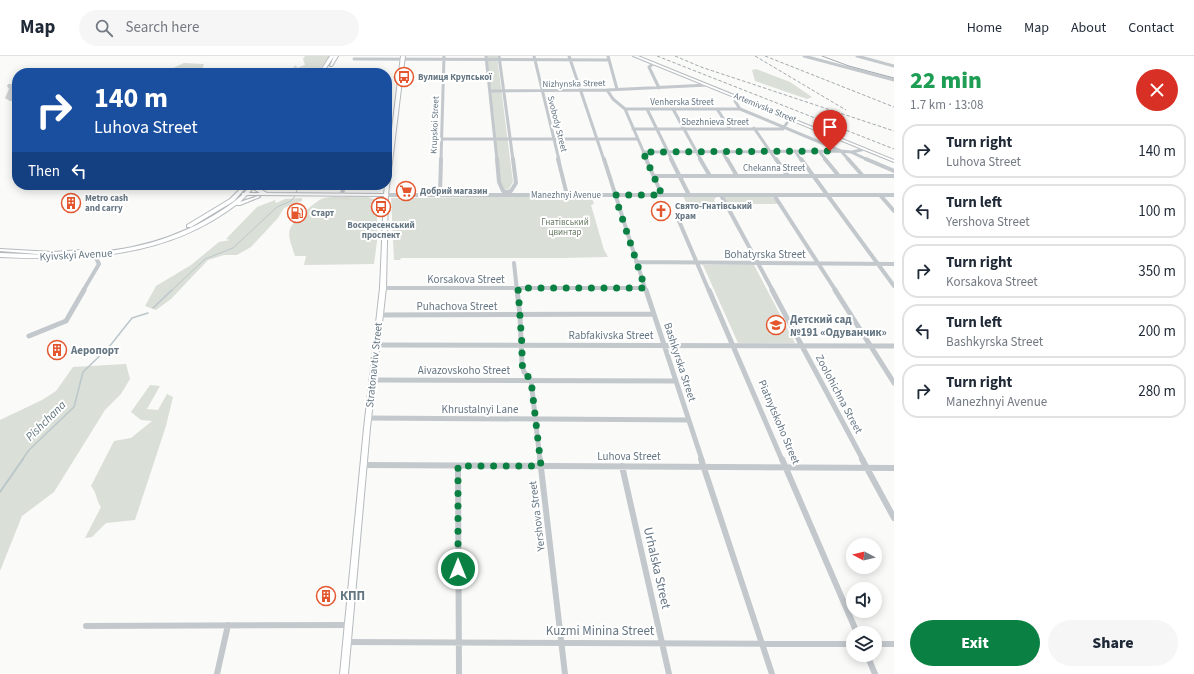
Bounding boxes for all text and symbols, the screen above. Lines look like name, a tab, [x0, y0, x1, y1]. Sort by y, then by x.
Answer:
search box	[79, 10, 359, 46]
text: Map	[20, 14, 55, 41]
icon: search	[93, 17, 115, 39]
text: Search here	[125, 17, 199, 38]
text: Home	[967, 18, 1002, 38]
text: Map	[1024, 18, 1049, 38]
text: About	[1071, 18, 1106, 38]
text: Contact	[1128, 18, 1174, 38]
text: 22 min	[910, 63, 982, 98]
bus stop icon: Вулиця Крупської	[393, 66, 415, 88]
button: close	[1136, 69, 1178, 111]
place label: Вулиця Крупської	[418, 71, 492, 84]
street label: Nizhynska Street	[542, 77, 606, 91]
text: 140 m	[94, 78, 168, 118]
icon: right	[28, 84, 80, 136]
street label: Artemivska Street	[732, 90, 798, 126]
street label: Svobody Street	[544, 95, 570, 153]
street label: Krupskoi Street	[427, 96, 443, 154]
street label: Venherska Street	[650, 96, 714, 109]
text: 1.7 km · 13:08	[910, 96, 984, 114]
pin	[813, 110, 847, 151]
text: Luhova Street	[94, 115, 198, 140]
street label: Sbezhnieva Street	[681, 116, 749, 129]
icon: arrive	[819, 116, 841, 138]
text: Turn right	[946, 132, 1012, 153]
icon: right	[912, 140, 934, 162]
text: 140 m	[1138, 141, 1176, 162]
text: Luhova Street	[946, 153, 1021, 171]
icon: left	[68, 160, 90, 182]
text: Then	[28, 161, 60, 182]
street label: Chekanna Street	[743, 162, 805, 175]
supermarket icon: Добрий магазин	[395, 180, 417, 202]
place label: Добрий магазин	[420, 185, 487, 198]
street label: Manezhnyi Avenue	[531, 189, 602, 202]
building icon: Metro cash and carry	[60, 192, 82, 214]
place label: Metro cash and carry	[85, 192, 128, 215]
text: Turn left	[946, 192, 1002, 213]
bus stop icon: Воскресенський проспект	[370, 196, 392, 218]
church icon: Свято-Гнатівський Храм	[650, 200, 672, 222]
place label: Свято-Гнатівський Храм	[675, 200, 752, 223]
icon: left	[912, 200, 934, 222]
text: 100 m	[1138, 201, 1176, 222]
fuel station icon: Старт	[286, 202, 308, 224]
place label: Старт	[311, 207, 335, 220]
text: Yershova Street	[946, 213, 1030, 231]
park label: Гнатівський цвинтар	[541, 216, 589, 239]
place label: Воскресенський проспект	[347, 219, 415, 242]
street label: Kyivskyi Avenue	[39, 246, 113, 264]
street label: Bohatyrska Street	[724, 247, 806, 262]
text: Turn right	[946, 252, 1012, 273]
icon: right	[912, 260, 934, 282]
text: 350 m	[1138, 261, 1176, 282]
street label: Korsakova Street	[427, 272, 505, 287]
text: Korsakova Street	[946, 273, 1038, 291]
street label: Puhachova Street	[417, 299, 498, 314]
place label: Детский сад №191 «Одуванчик»	[790, 312, 887, 340]
text: Turn left	[946, 312, 1002, 333]
school or university icon: Детский сад №191 «Одуванчик»	[765, 314, 787, 336]
icon: left	[912, 320, 934, 342]
street label: Stratonavtiv Street	[362, 321, 386, 408]
street label: Bashkyrska Street	[660, 321, 700, 404]
text: 200 m	[1138, 321, 1176, 342]
street label: Rabfakivska Street	[569, 328, 654, 343]
text: Bashkyrska Street	[946, 333, 1043, 351]
building icon: Аеропорт	[46, 339, 68, 361]
place label: Аеропорт	[70, 343, 120, 358]
street label: Zoolohichna Street	[812, 352, 866, 436]
street label: Aivazovskoho Street	[418, 363, 510, 378]
text: Turn right	[946, 372, 1012, 393]
street label: Piatnytskoho Street	[754, 377, 804, 467]
icon: right	[912, 380, 934, 402]
text: 280 m	[1138, 381, 1176, 402]
text: Manezhnyi Avenue	[946, 393, 1047, 411]
water label: Pishchana	[22, 396, 71, 445]
street label: Khrustalnyi Lane	[442, 402, 519, 417]
street label: Luhova Street	[597, 449, 661, 464]
street label: Yershova Street	[525, 480, 549, 553]
street label: Urhalska Street	[639, 525, 675, 611]
north arrow	[846, 538, 882, 574]
map controls	[846, 538, 882, 662]
position arrow	[437, 548, 479, 590]
button: sound	[846, 582, 882, 618]
building icon: КПП	[315, 585, 337, 607]
place label: КПП	[340, 587, 365, 605]
button: Exit	[910, 620, 1040, 666]
button: Share	[1048, 620, 1178, 666]
street label: Kuzmi Minina Street	[546, 622, 655, 640]
button: layers	[846, 626, 882, 662]

